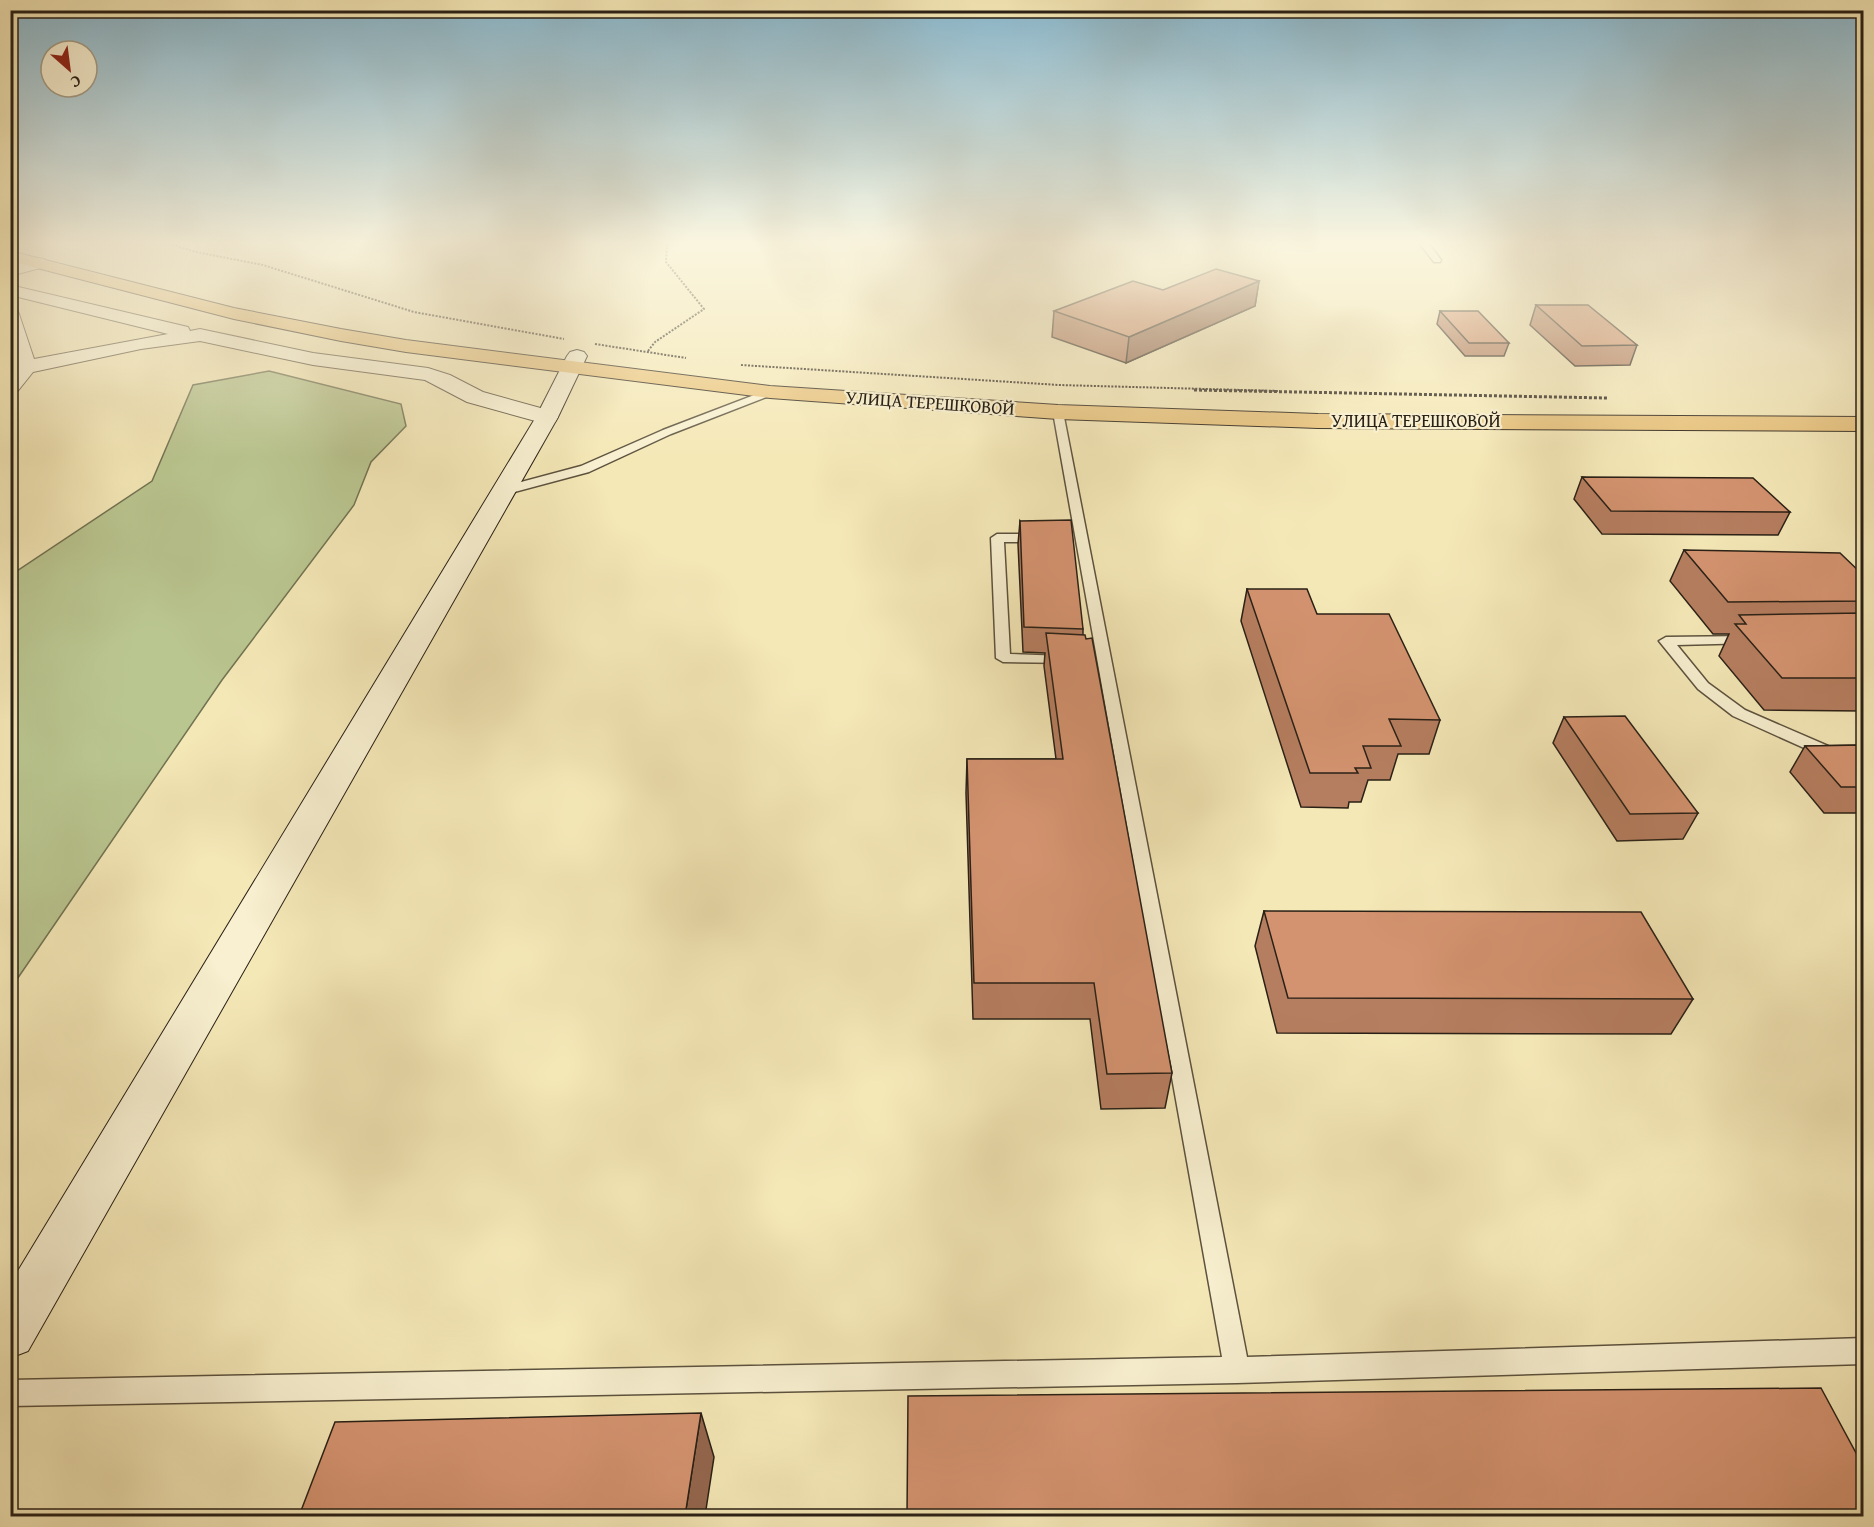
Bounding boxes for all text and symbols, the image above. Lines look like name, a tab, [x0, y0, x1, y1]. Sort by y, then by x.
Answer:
north arrow	[39, 39, 99, 99]
text: С	[66, 70, 86, 95]
street label: УЛИЦА ТЕРЕШКОВОЙ	[845, 383, 1015, 422]
street label: УЛИЦА ТЕРЕШКОВОЙ	[1331, 407, 1501, 434]

